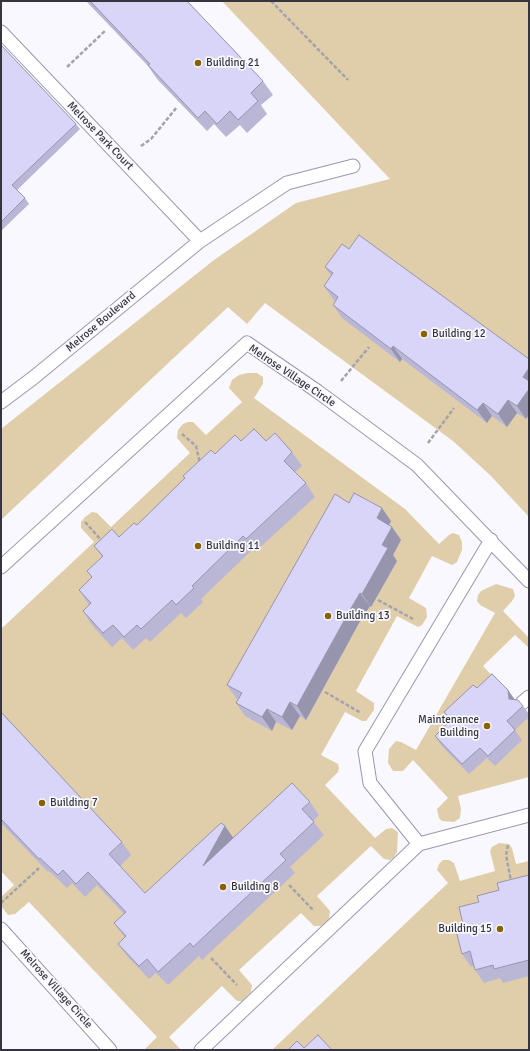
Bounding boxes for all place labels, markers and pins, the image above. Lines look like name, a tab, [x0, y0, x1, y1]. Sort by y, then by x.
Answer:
place label: Building 21	[206, 56, 260, 70]
marker: Building 21	[193, 58, 203, 68]
place label: Building 12	[432, 327, 486, 341]
marker: Building 12	[419, 329, 429, 339]
place label: Building 11	[206, 539, 260, 553]
marker: Building 11	[193, 541, 203, 551]
place label: Building 13	[336, 609, 390, 623]
marker: Building 13	[323, 611, 333, 621]
place label: Maintenance Building	[418, 713, 479, 739]
marker: Maintenance Building	[482, 721, 492, 731]
place label: Building 7	[50, 796, 98, 810]
marker: Building 7	[37, 798, 47, 808]
place label: Building 8	[231, 880, 279, 894]
marker: Building 8	[218, 882, 228, 892]
place label: Building 15	[438, 922, 492, 936]
marker: Building 15	[495, 924, 505, 934]

